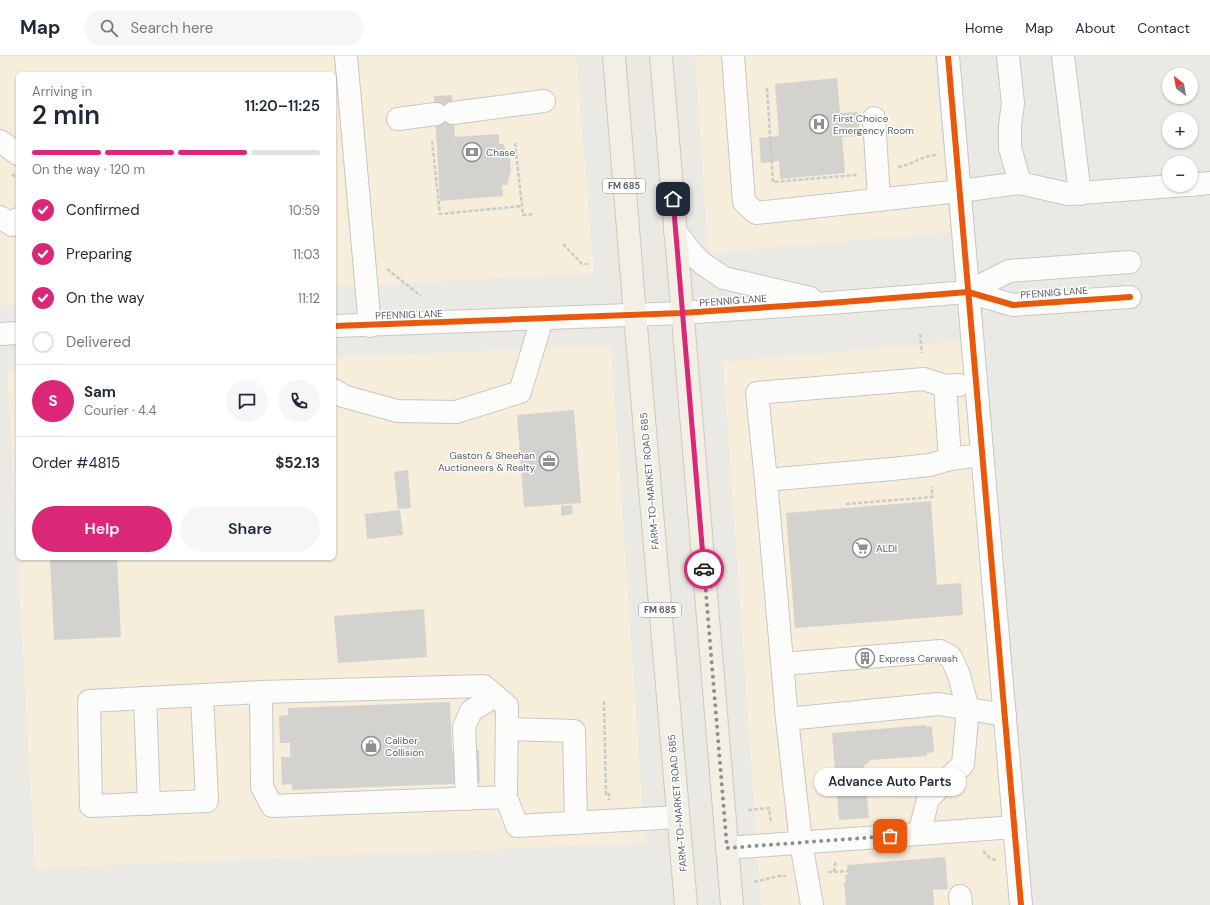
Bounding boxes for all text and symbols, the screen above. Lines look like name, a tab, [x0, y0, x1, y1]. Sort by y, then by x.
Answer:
search box	[84, 10, 364, 46]
text: Map	[20, 15, 60, 40]
icon: search	[98, 17, 120, 39]
text: Search here	[130, 18, 213, 38]
text: Home	[965, 19, 1003, 37]
text: Map	[1025, 19, 1053, 37]
text: About	[1075, 19, 1115, 37]
text: Contact	[1137, 19, 1190, 37]
north arrow	[1162, 68, 1198, 104]
map controls	[1162, 68, 1198, 192]
text: Arriving in	[32, 83, 92, 100]
text: 11:20–11:25	[245, 96, 320, 116]
text: 2 min	[32, 98, 100, 132]
place label: First Choice Emergency Room	[833, 112, 914, 137]
button: +	[1162, 112, 1198, 148]
hospital icon: First Choice Emergency Room	[808, 113, 830, 135]
bank icon: Chase	[461, 141, 483, 163]
place label: Chase	[486, 146, 515, 159]
button: −	[1162, 156, 1198, 192]
text: On the way · 120 m	[32, 161, 145, 178]
road number: FM 685	[603, 179, 645, 193]
pin	[656, 182, 690, 216]
icon: home	[662, 188, 684, 210]
icon: check	[32, 199, 54, 221]
text: Confirmed	[66, 200, 140, 220]
text: 10:59	[289, 202, 320, 219]
icon: check	[32, 243, 54, 265]
text: Preparing	[66, 244, 132, 264]
text: 11:03	[293, 246, 320, 263]
street label: PFENNIG LANE	[1020, 284, 1089, 301]
icon: check	[32, 287, 54, 309]
text: On the way	[66, 288, 145, 308]
text: 11:12	[298, 290, 320, 307]
street label: PFENNIG LANE	[699, 292, 768, 309]
street label: PFENNIG LANE	[375, 307, 443, 322]
text: Delivered	[66, 332, 131, 352]
button: chat	[226, 380, 268, 422]
button: phone	[278, 380, 320, 422]
text: Sam	[84, 382, 116, 402]
text: S	[48, 391, 58, 411]
text: Courier · 4.4	[84, 402, 156, 419]
street label: FARM-TO-MARKET ROAD 685	[637, 412, 662, 550]
place label: Gaston & Sheehan Auctioneers & Realty	[438, 449, 535, 474]
office icon: Gaston & Sheehan Auctioneers & Realty	[538, 450, 560, 472]
text: Order #4815	[32, 453, 120, 473]
text: $52.13	[275, 453, 320, 473]
button: Help	[32, 506, 172, 552]
button: Share	[180, 506, 320, 552]
supermarket icon: ALDI	[851, 537, 873, 559]
place label: ALDI	[876, 542, 897, 555]
courier	[684, 549, 724, 589]
icon: car	[693, 558, 715, 580]
road number: FM 685	[639, 603, 681, 617]
building icon: Express Carwash	[854, 647, 876, 669]
place label: Express Carwash	[879, 652, 958, 665]
place label: Caliber Collision	[385, 734, 424, 759]
street label: FARM-TO-MARKET ROAD 685	[665, 734, 690, 872]
shop icon: Caliber Collision	[360, 735, 382, 757]
callout: Advance Auto Parts	[814, 768, 966, 796]
text: Advance Auto Parts	[828, 773, 952, 790]
pin	[873, 819, 907, 853]
icon: bag	[879, 825, 901, 847]

